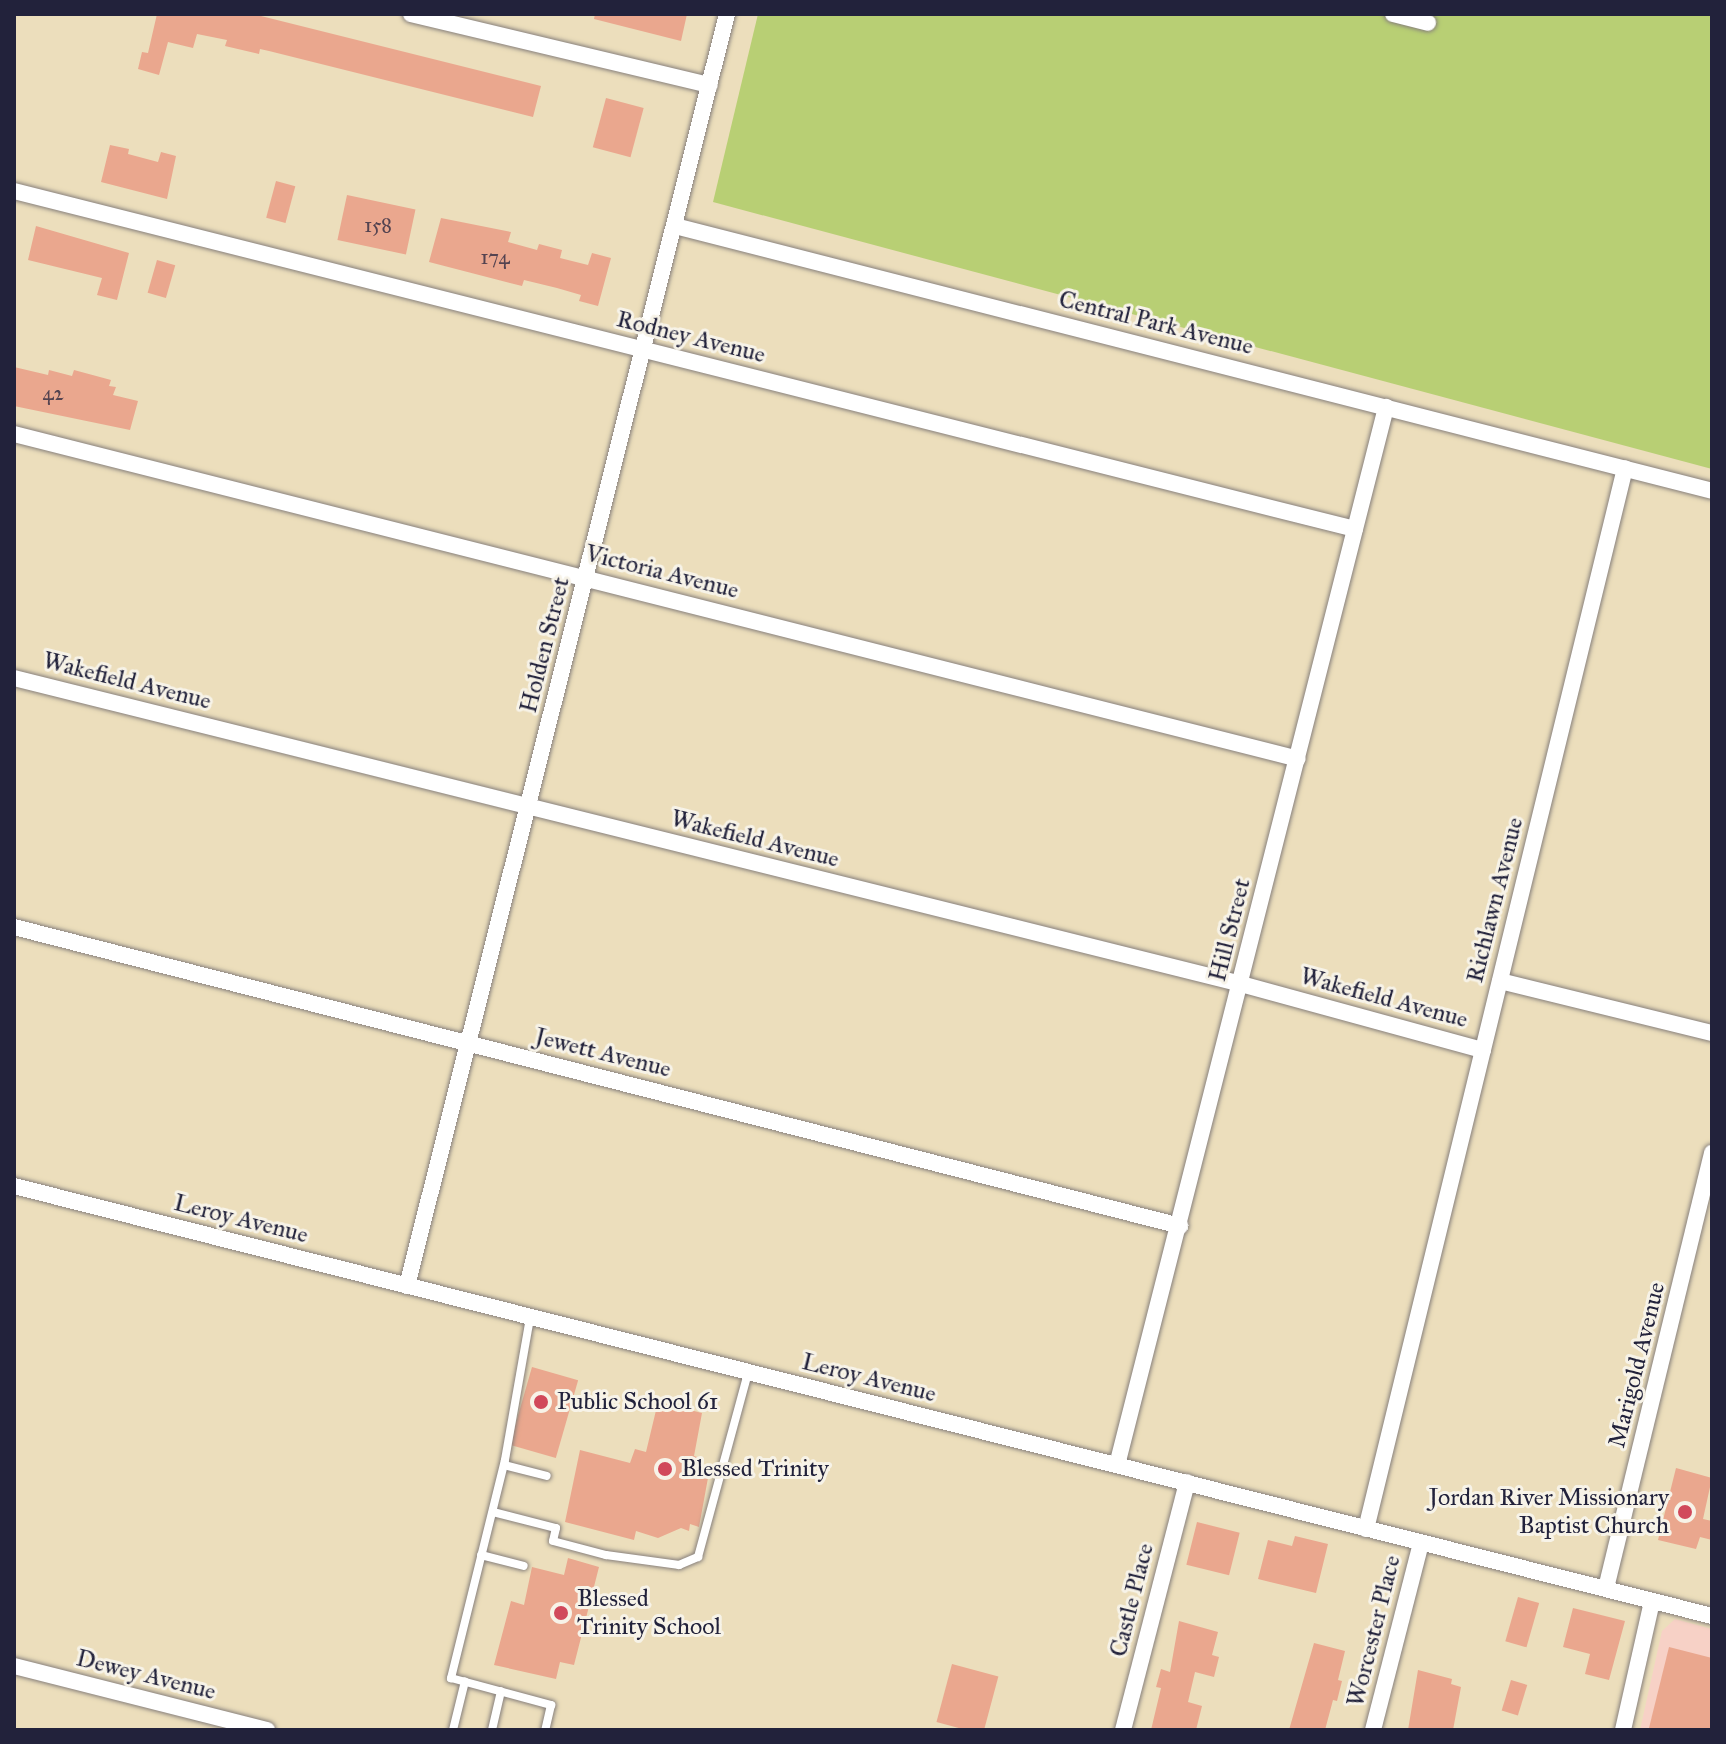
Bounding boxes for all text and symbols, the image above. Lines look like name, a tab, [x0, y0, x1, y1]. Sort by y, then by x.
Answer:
house number: 158	[364, 213, 392, 237]
house number: 174	[480, 245, 510, 269]
street label: Central Park Avenue	[1056, 285, 1256, 361]
street label: Rodney Avenue	[614, 305, 768, 369]
house number: 42	[42, 381, 64, 405]
street label: Victoria Avenue	[582, 539, 742, 605]
street label: Holden Street	[514, 574, 576, 716]
street label: Wakefield Avenue	[40, 646, 214, 716]
street label: Wakefield Avenue	[668, 804, 842, 874]
street label: Richlawn Avenue	[1461, 814, 1529, 986]
street label: Hill Street	[1203, 876, 1257, 984]
street label: Wakefield Avenue	[1297, 962, 1471, 1034]
street label: Jewett Avenue	[532, 1022, 674, 1084]
street label: Leroy Avenue	[171, 1188, 311, 1250]
street label: Marigold Avenue	[1603, 1279, 1671, 1451]
street label: Leroy Avenue	[799, 1347, 939, 1409]
place label: Public School 61	[557, 1388, 718, 1416]
marker: Public School 61	[532, 1393, 550, 1411]
place label: Blessed Trinity	[681, 1455, 829, 1483]
marker: Blessed Trinity	[656, 1460, 674, 1478]
place label: Jordan River Missionary Baptist Church	[1429, 1484, 1669, 1540]
marker: Jordan River Missionary Baptist Church	[1676, 1503, 1694, 1521]
street label: Castle Place	[1104, 1540, 1160, 1660]
street label: Worcester Place	[1341, 1552, 1407, 1710]
place label: Blessed Trinity School	[577, 1585, 721, 1641]
marker: Blessed Trinity School	[552, 1604, 570, 1622]
street label: Dewey Avenue	[73, 1644, 219, 1706]

